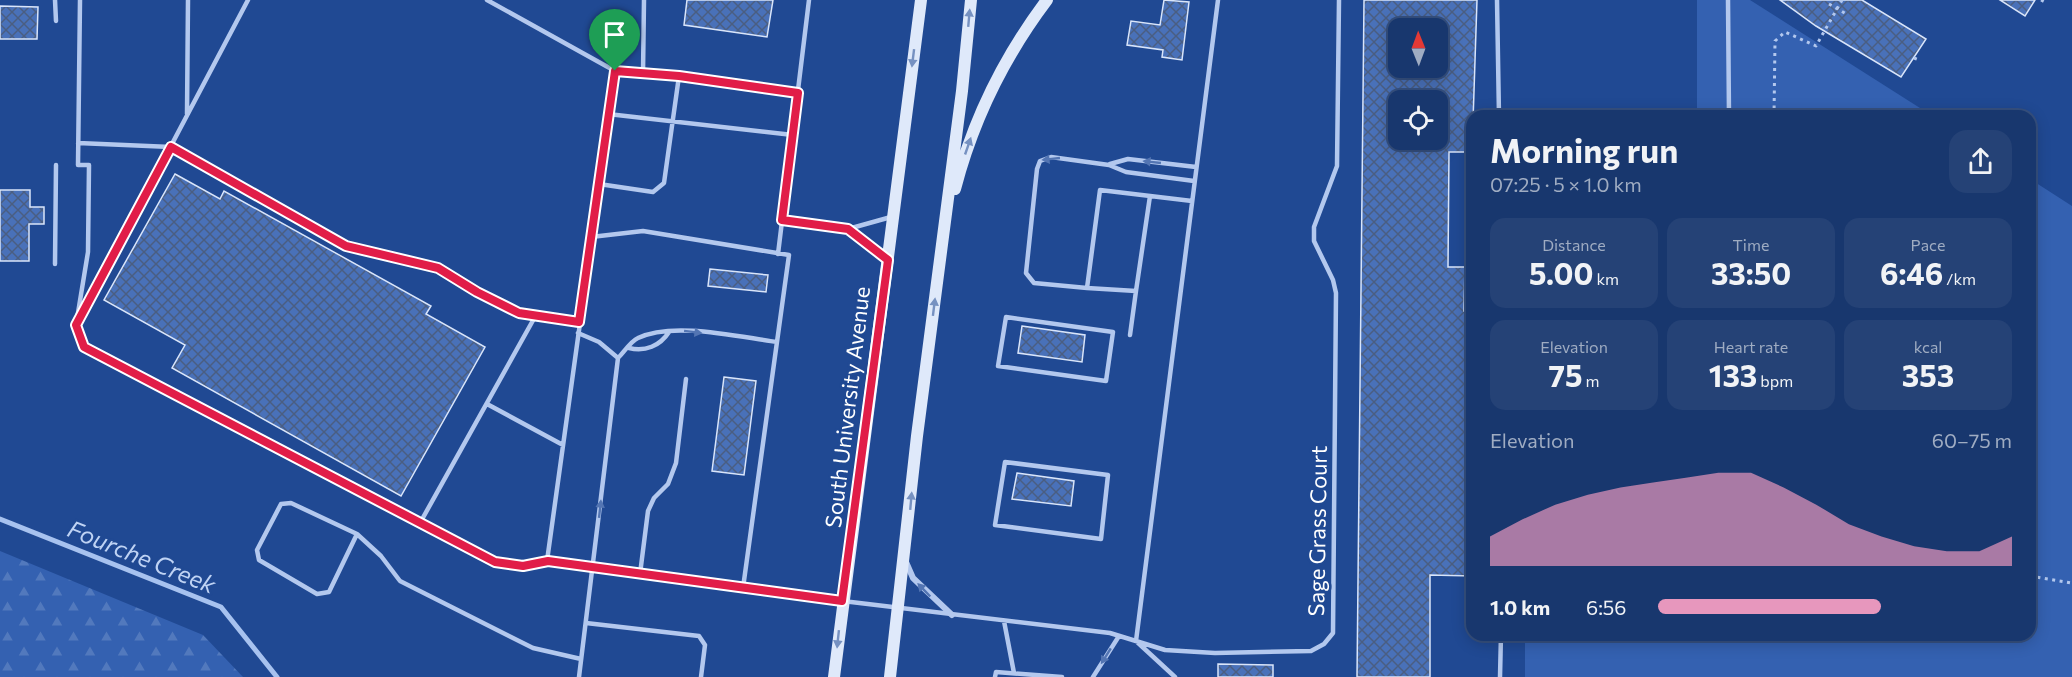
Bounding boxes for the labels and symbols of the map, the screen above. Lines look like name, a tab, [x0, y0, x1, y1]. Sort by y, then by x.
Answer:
one-way arrow	[964, 8, 974, 27]
pin	[589, 9, 640, 71]
north arrow	[1388, 18, 1448, 78]
one-way arrow	[908, 49, 918, 68]
one-way arrow	[963, 136, 973, 154]
one-way arrow	[1041, 154, 1060, 164]
one-way arrow	[1143, 157, 1162, 167]
street label: South University Avenue	[819, 285, 875, 529]
one-way arrow	[929, 298, 939, 317]
one-way arrow	[683, 327, 702, 337]
street label: Sage Grass Court	[1302, 445, 1332, 617]
one-way arrow	[906, 491, 916, 510]
one-way arrow	[595, 500, 605, 519]
water label: Fourche Creek	[64, 513, 221, 599]
one-way arrow	[918, 583, 931, 598]
one-way arrow	[833, 630, 843, 649]
one-way arrow	[1100, 648, 1112, 664]

